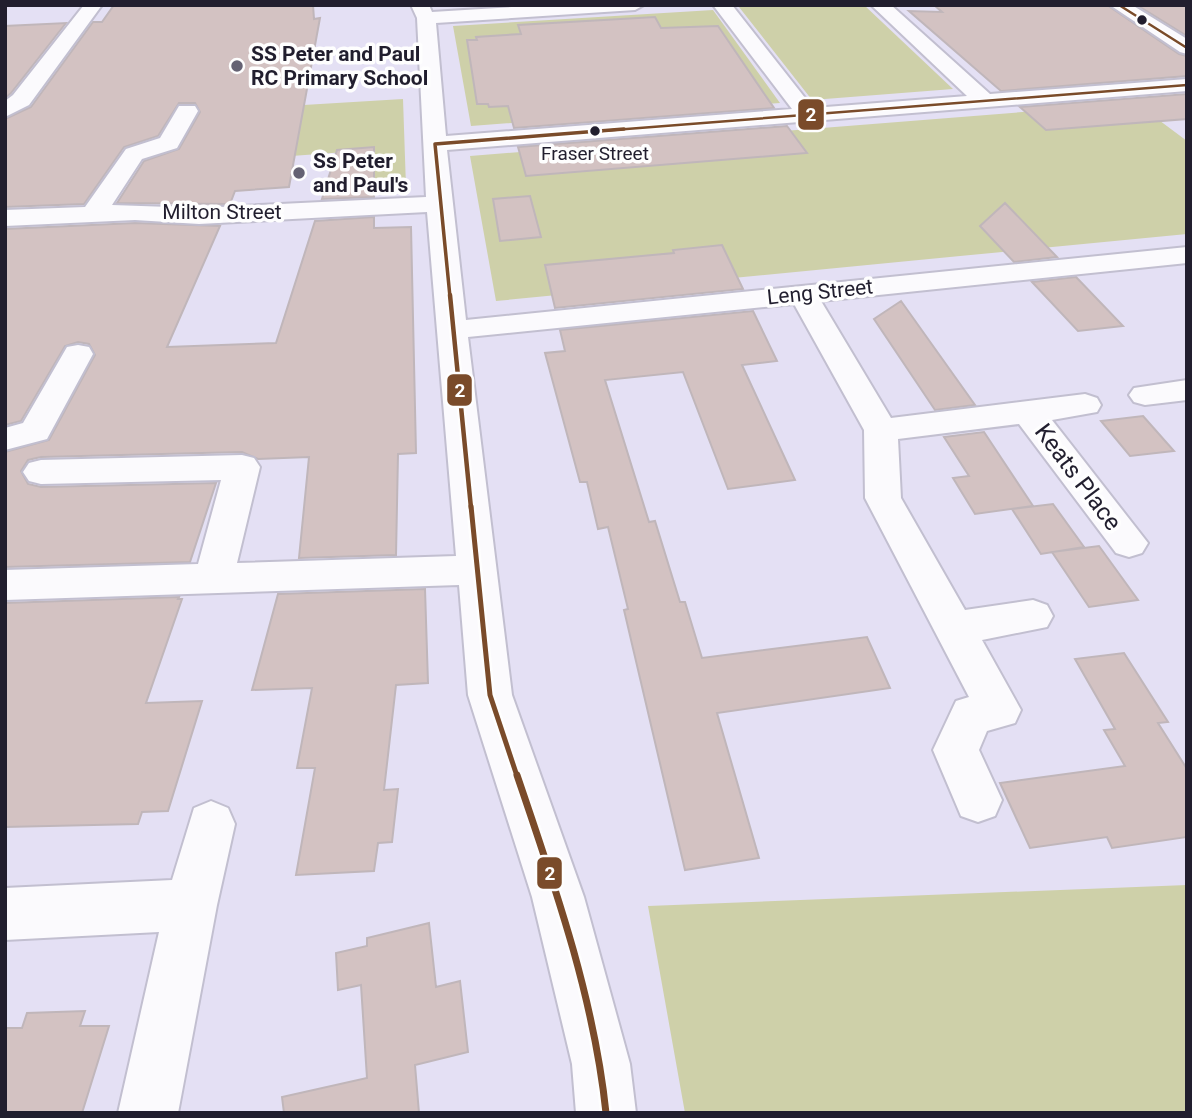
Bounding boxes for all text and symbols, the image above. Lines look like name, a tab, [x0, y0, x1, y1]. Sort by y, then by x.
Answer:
unlabelled marker	[1135, 13, 1149, 27]
place label: SS Peter and Paul RC Primary School	[251, 42, 428, 90]
marker: SS Peter and Paul RC Primary School	[229, 58, 245, 74]
line badge: 2	[797, 98, 825, 131]
text: 2	[806, 103, 817, 126]
marker: Fraser Street	[588, 124, 602, 138]
place label: Fraser Street	[541, 142, 649, 165]
place label: Ss Peter and Paul's	[313, 149, 409, 197]
marker: Ss Peter and Paul's	[291, 165, 307, 181]
street label: Milton Street	[162, 200, 282, 224]
street label: Leng Street	[766, 274, 874, 309]
line badge: 2	[446, 373, 473, 407]
text: 2	[455, 379, 466, 402]
street label: Keats Place	[1029, 418, 1127, 536]
line badge: 2	[536, 856, 563, 890]
text: 2	[545, 862, 556, 885]

